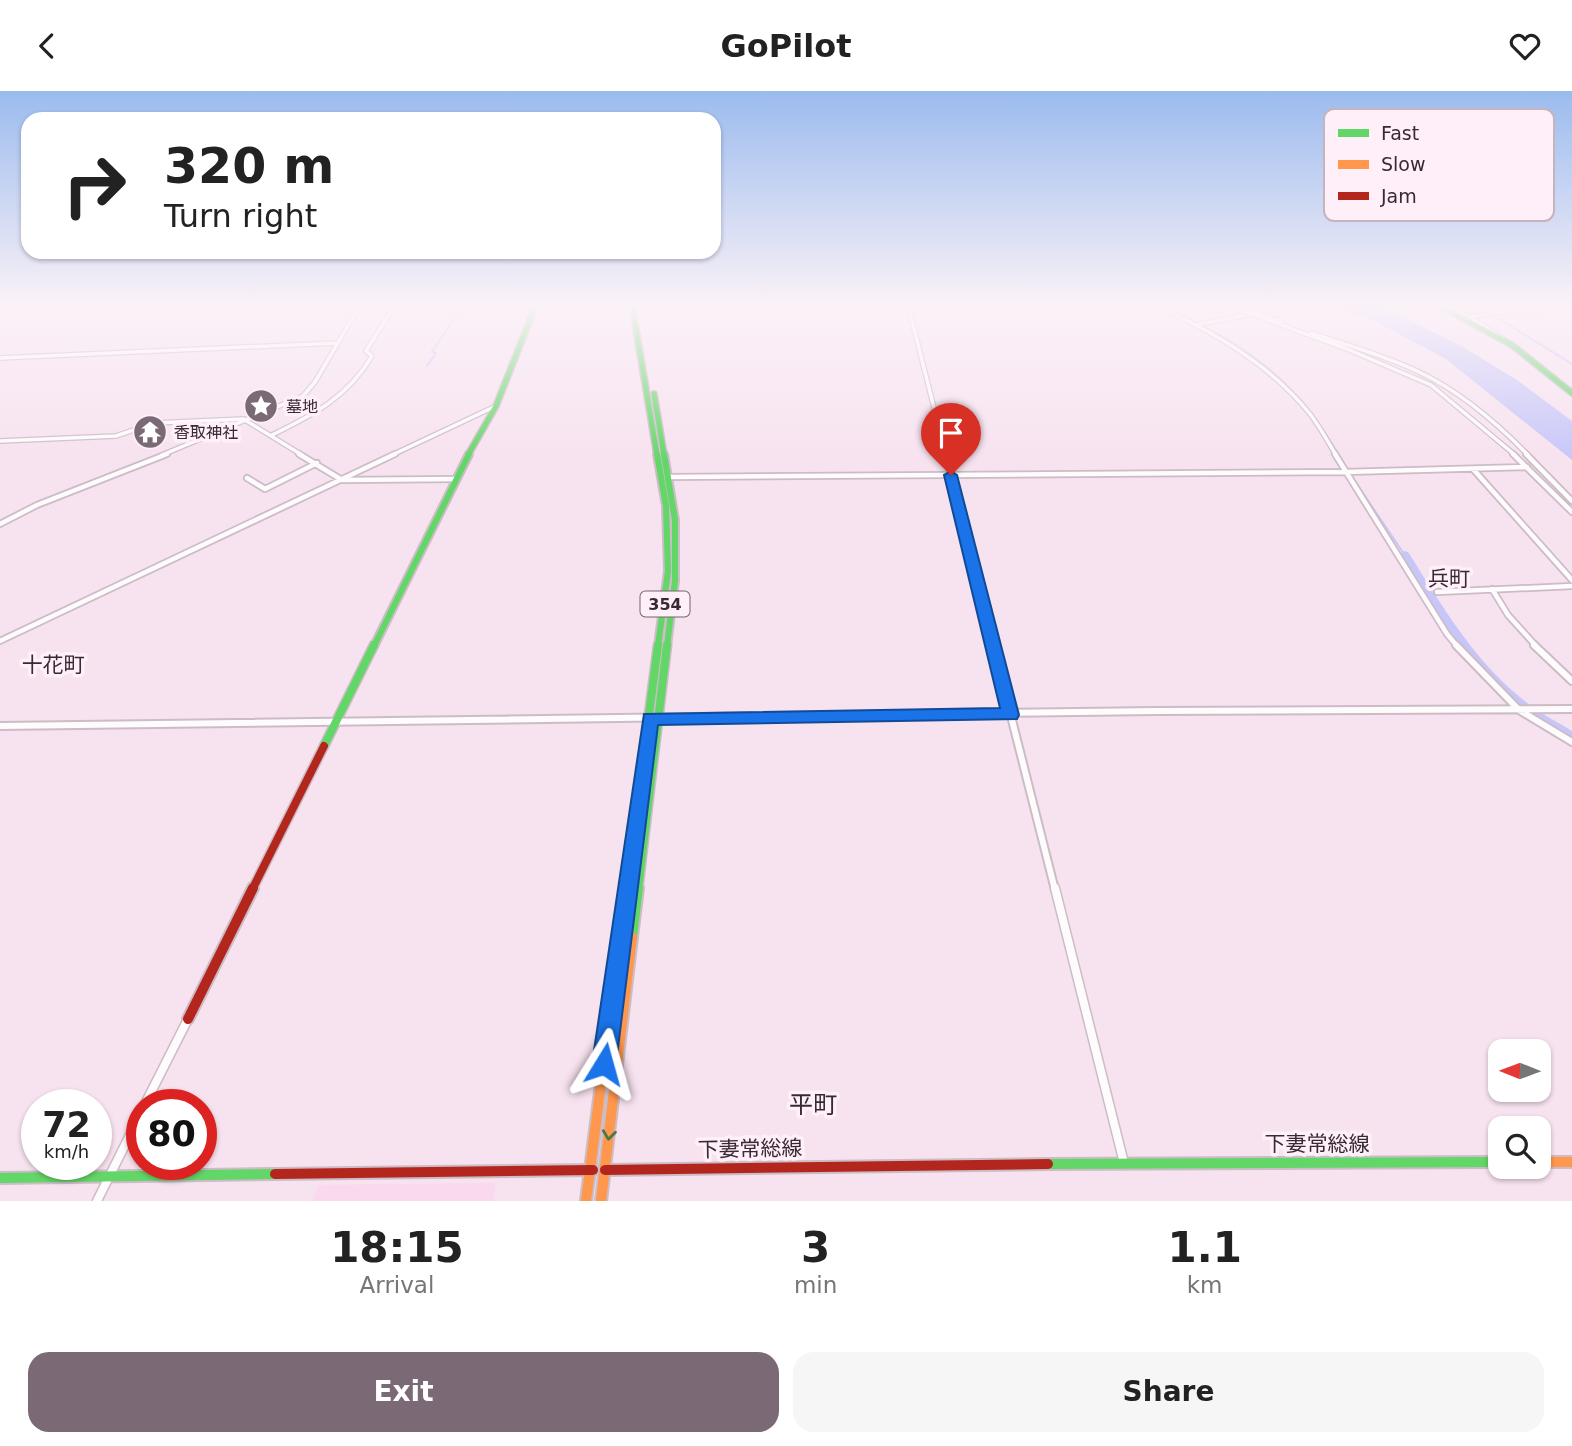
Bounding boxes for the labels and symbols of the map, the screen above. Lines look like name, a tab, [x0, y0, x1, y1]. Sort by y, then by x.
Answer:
legend	[1324, 109, 1554, 221]
text: Fast	[1381, 122, 1419, 144]
text: Slow	[1381, 153, 1426, 175]
text: Jam	[1380, 185, 1417, 207]
place icon: 墓地	[242, 387, 280, 425]
place label: 墓地	[286, 397, 318, 416]
pin	[921, 403, 981, 475]
temple icon: 香取神社	[131, 413, 169, 451]
place label: 香取神社	[174, 423, 238, 442]
district label: 兵町	[1428, 567, 1470, 591]
road number: 354	[640, 591, 690, 617]
district label: 十花町	[22, 653, 85, 677]
position arrow	[567, 1027, 641, 1101]
north arrow	[1488, 1039, 1550, 1103]
speed limit sign: 80	[126, 1089, 217, 1180]
district label: 平町	[789, 1091, 837, 1119]
one-way arrow	[601, 1129, 616, 1141]
street label: 下妻常総線	[1265, 1132, 1370, 1156]
street label: 下妻常総線	[697, 1136, 803, 1162]

